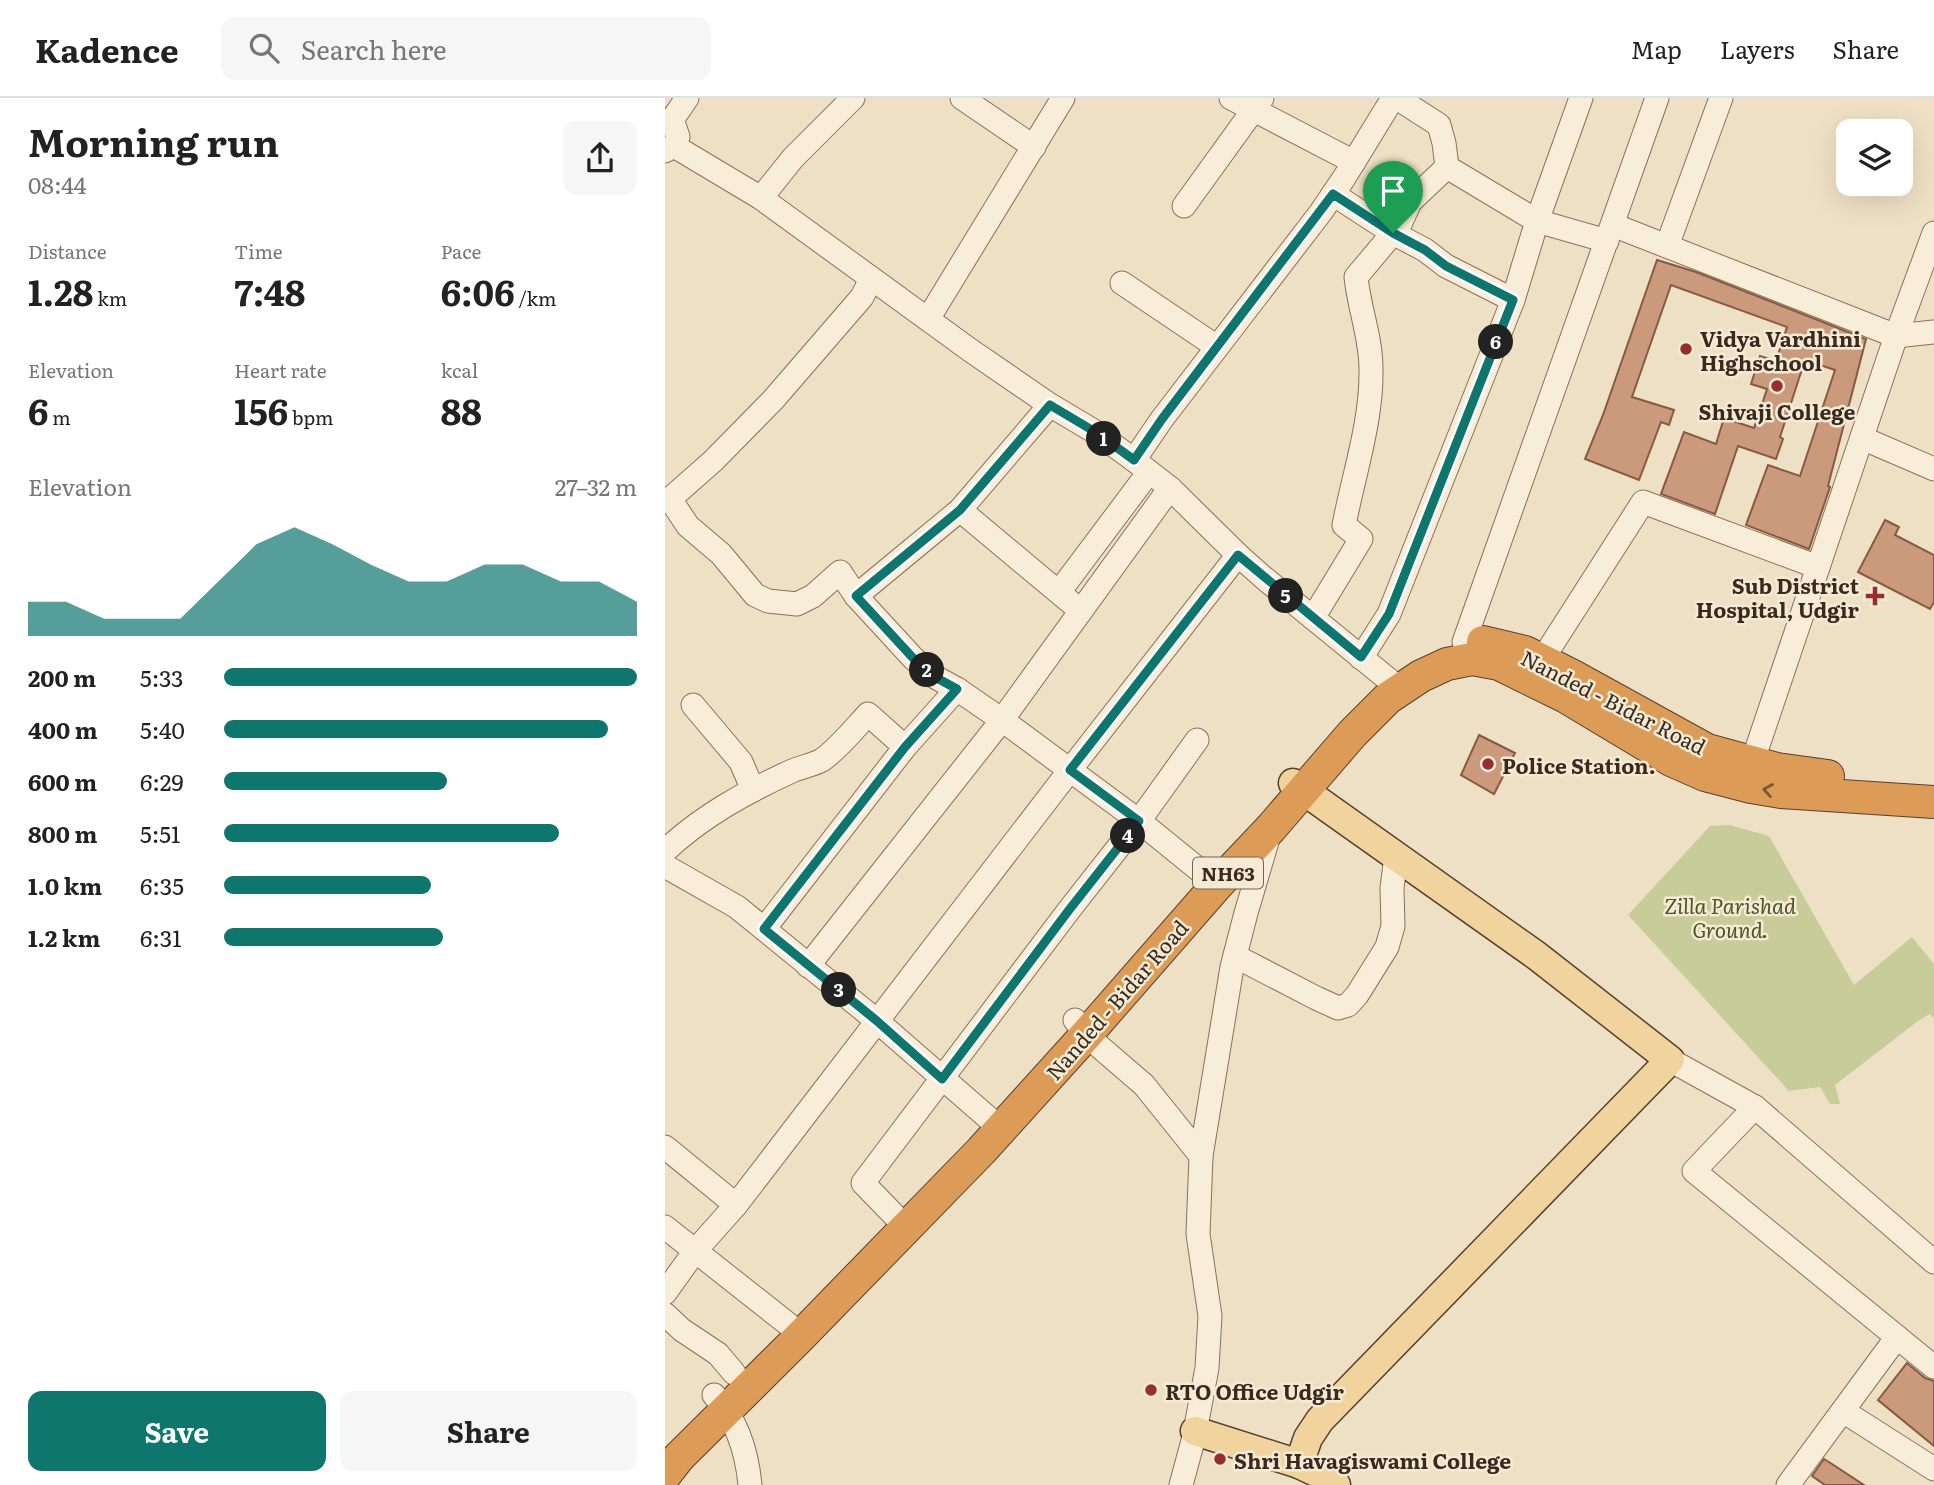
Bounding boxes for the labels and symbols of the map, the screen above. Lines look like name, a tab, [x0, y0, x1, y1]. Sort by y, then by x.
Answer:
pin	[1363, 161, 1423, 233]
place label: Vidya Vardhini Highschool	[1700, 322, 1861, 377]
pin: 6	[1479, 324, 1513, 360]
marker: Vidya Vardhini Highschool	[1678, 341, 1694, 357]
marker: Shivaji College	[1769, 378, 1785, 394]
place label: Shivaji College	[1699, 395, 1855, 426]
pin: 1	[1087, 422, 1122, 456]
place label: Sub District Hospital, Udgir	[1696, 569, 1860, 624]
pin: 5	[1269, 578, 1303, 614]
marker: Sub District Hospital, Udgir	[1865, 586, 1885, 606]
street label: Nanded - Bidar Road	[1516, 641, 1712, 761]
pin: 2	[909, 652, 945, 688]
place label: Police Station.	[1502, 749, 1656, 780]
marker: Police Station.	[1480, 756, 1496, 772]
one-way arrow	[1762, 783, 1774, 798]
pin: 4	[1111, 818, 1145, 854]
road number: NH63	[1193, 858, 1263, 888]
park label: Zilla Parishad Ground.	[1664, 889, 1796, 944]
street label: Nanded - Bidar Road	[1038, 912, 1195, 1086]
pin: 3	[821, 972, 857, 1008]
place label: RTO Office Udgir	[1165, 1375, 1345, 1406]
marker: RTO Office Udgir	[1143, 1382, 1159, 1398]
place label: Shri Havagiswami College	[1234, 1444, 1511, 1475]
marker: Shri Havagiswami College	[1212, 1451, 1228, 1467]

